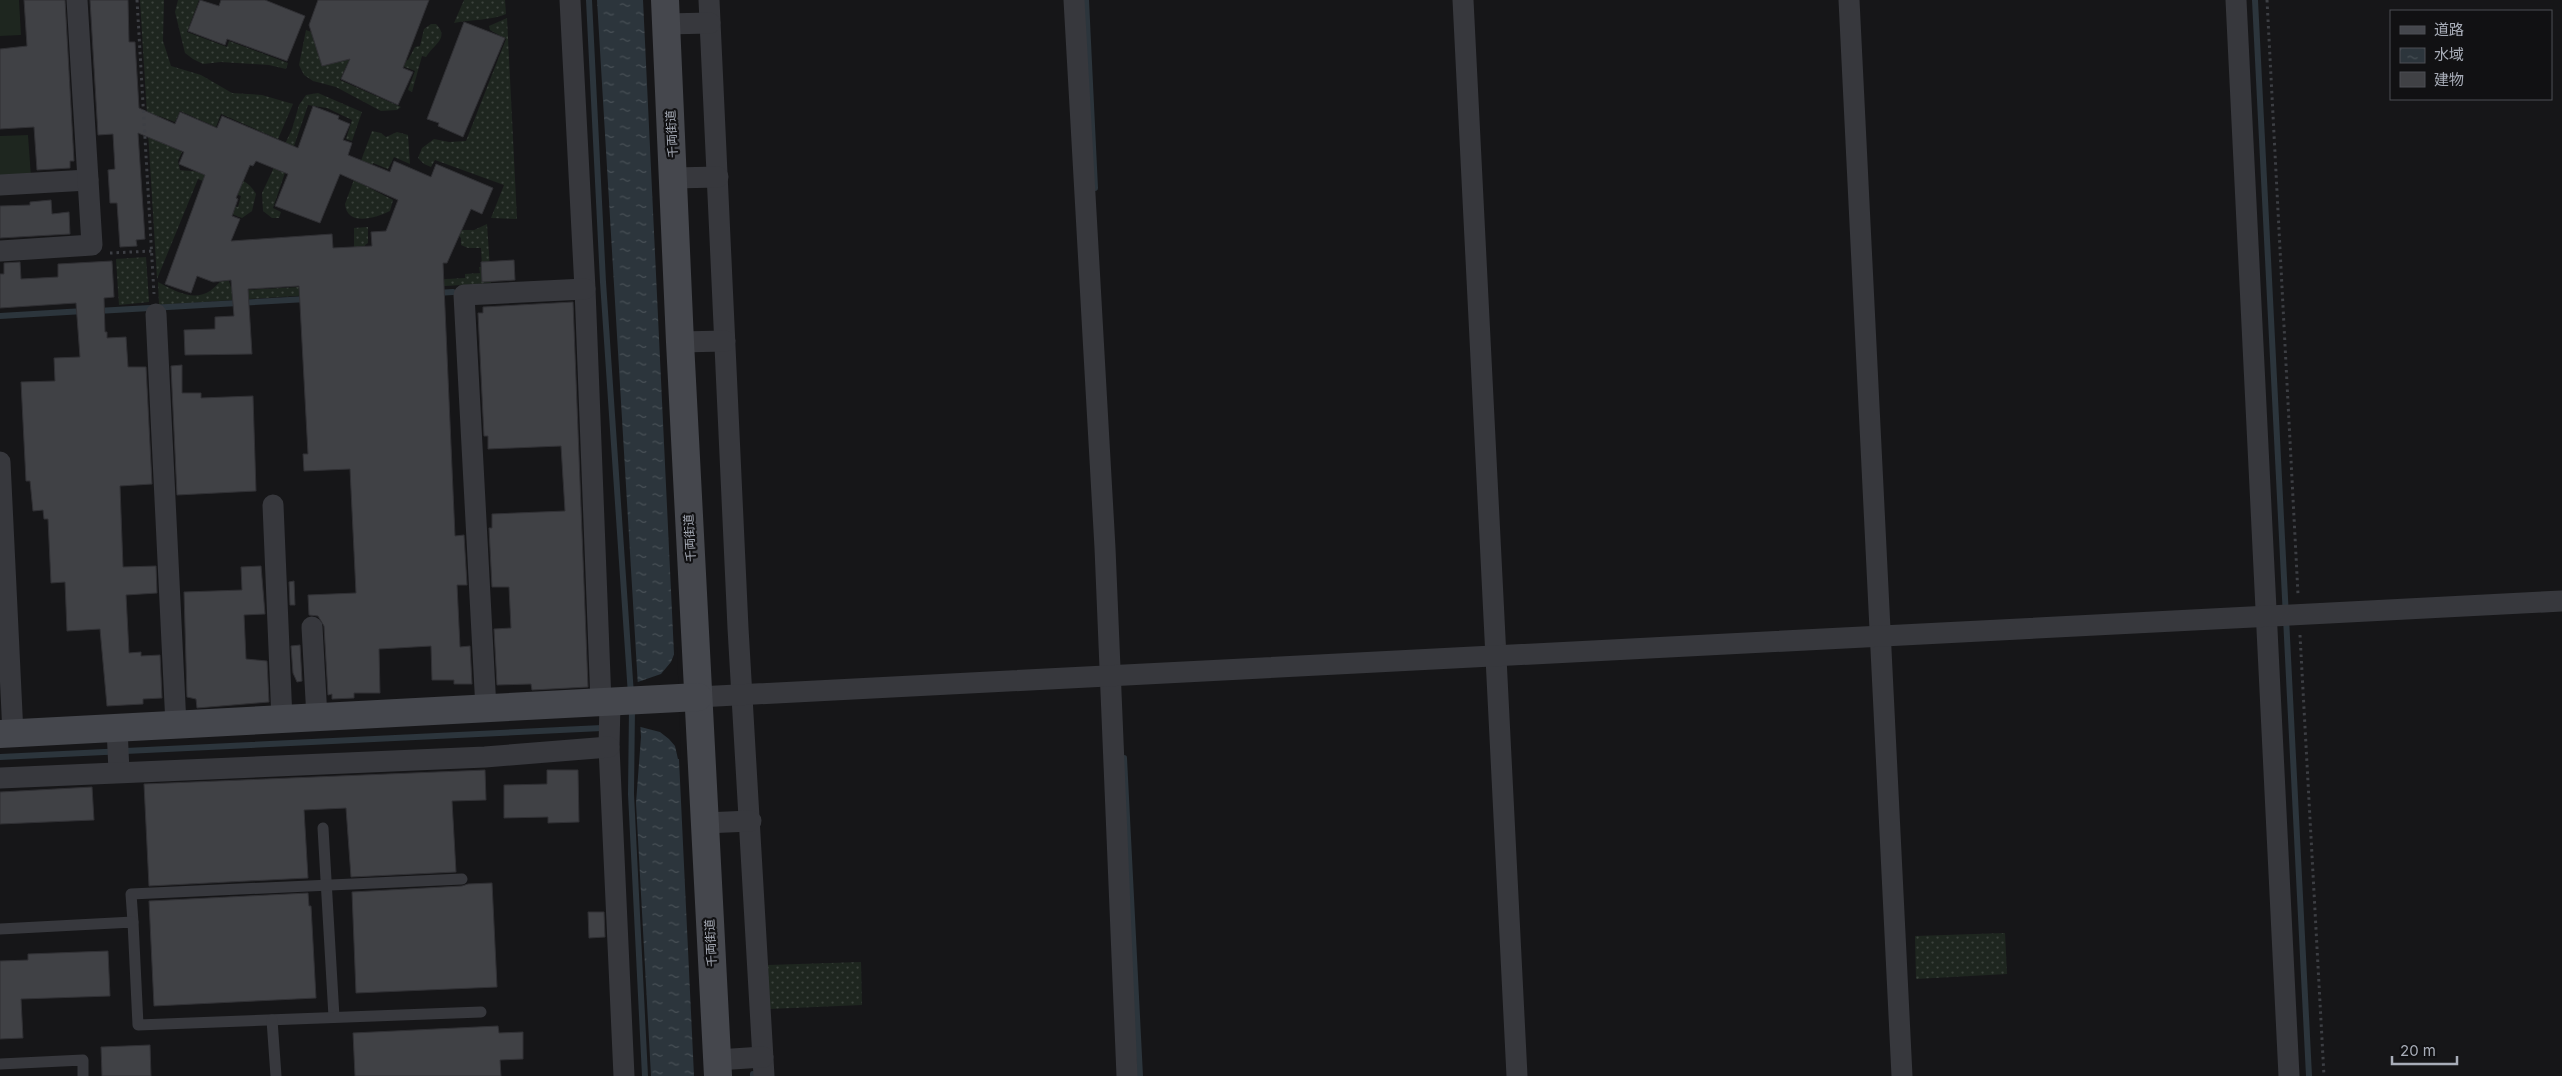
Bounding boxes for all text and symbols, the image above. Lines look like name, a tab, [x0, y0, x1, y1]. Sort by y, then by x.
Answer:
legend	[2390, 10, 2552, 100]
text: 道路	[2434, 20, 2464, 39]
text: 水域	[2434, 45, 2464, 64]
text: 建物	[2434, 70, 2464, 89]
street label: 千両街道	[663, 110, 680, 158]
street label: 千両街道	[681, 514, 698, 562]
street label: 千両街道	[702, 919, 719, 967]
scale bar	[2392, 1034, 2457, 1066]
text: 20 m	[2400, 1041, 2436, 1060]

